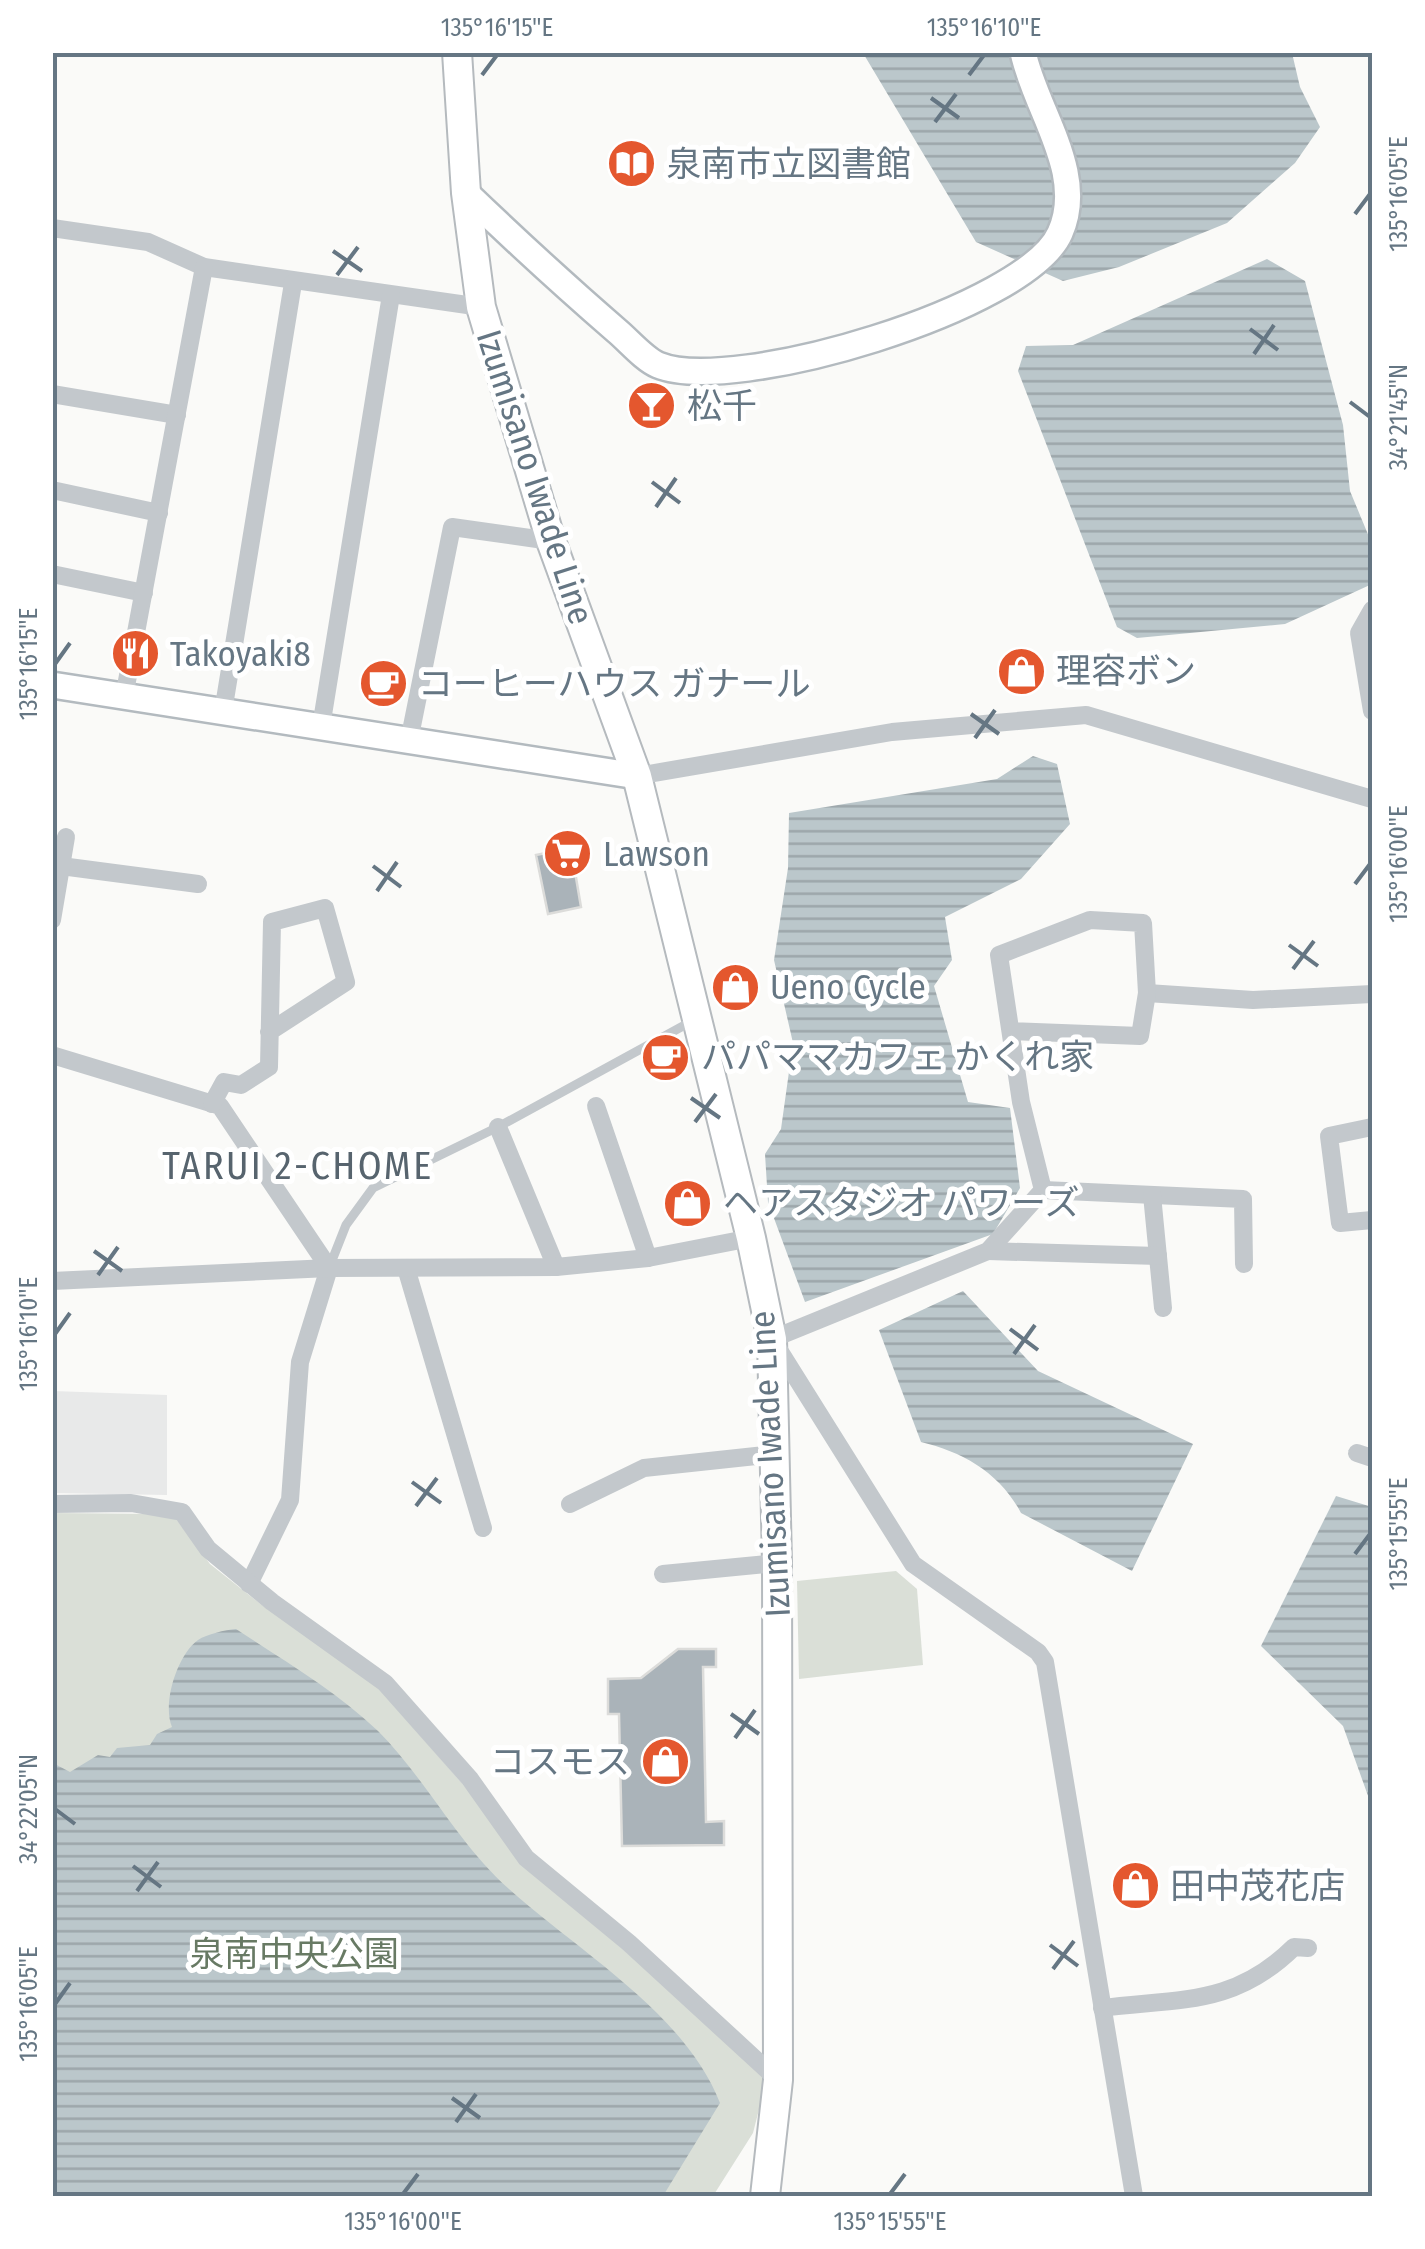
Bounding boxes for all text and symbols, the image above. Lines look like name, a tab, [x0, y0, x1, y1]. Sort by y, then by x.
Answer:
text: 135°16'15"E	[441, 13, 553, 43]
text: 135°16'10"E	[927, 13, 1041, 43]
text: 135°16'05"E	[1384, 136, 1414, 252]
library icon: 泉南市立図書館	[605, 138, 657, 190]
place label: 泉南市立図書館	[666, 143, 911, 185]
street label: Izumisano Iwade Line	[468, 325, 602, 629]
text: 34°21'45"N	[1384, 364, 1414, 470]
bar icon: 松千	[626, 380, 678, 432]
place label: 松千	[687, 385, 757, 427]
text: 135°16'15"E	[14, 608, 44, 720]
restaurant icon: Takoyaki8	[109, 628, 161, 680]
place label: Takoyaki8	[170, 633, 311, 675]
shop icon: 理容ボン	[995, 645, 1047, 697]
place label: 理容ボン	[1056, 650, 1196, 692]
cafe icon: コーヒーハウス ガナール	[357, 658, 409, 710]
place label: コーヒーハウス ガナール	[418, 663, 811, 705]
text: 135°16'00"E	[1384, 805, 1414, 923]
supermarket icon: Lawson	[542, 828, 594, 880]
place label: Lawson	[603, 833, 710, 875]
shop icon: Ueno Cycle	[709, 961, 761, 1013]
place label: Ueno Cycle	[770, 966, 926, 1008]
cafe icon: パパママカフェ かくれ家	[640, 1031, 692, 1083]
place label: パパママカフェ かくれ家	[701, 1036, 1094, 1078]
district label: TARUI 2-CHOME	[162, 1143, 434, 1189]
shop icon: ヘアスタジオ パワーズ	[662, 1177, 714, 1229]
place label: ヘアスタジオ パワーズ	[723, 1182, 1079, 1224]
text: 135°16'10"E	[14, 1277, 44, 1391]
street label: Izumisano Iwade Line	[741, 1310, 799, 1618]
text: 135°15'55"E	[1384, 1478, 1414, 1590]
shop icon: コスモス	[639, 1736, 691, 1788]
place label: コスモス	[490, 1741, 630, 1783]
text: 34°22'05"N	[14, 1754, 44, 1864]
shop icon: 田中茂花店	[1109, 1860, 1161, 1912]
place label: 田中茂花店	[1170, 1865, 1345, 1907]
park label: 泉南中央公園	[189, 1933, 399, 1975]
text: 135°16'05"E	[14, 1946, 44, 2062]
text: 135°16'00"E	[344, 2207, 462, 2237]
text: 135°15'55"E	[834, 2207, 946, 2237]

